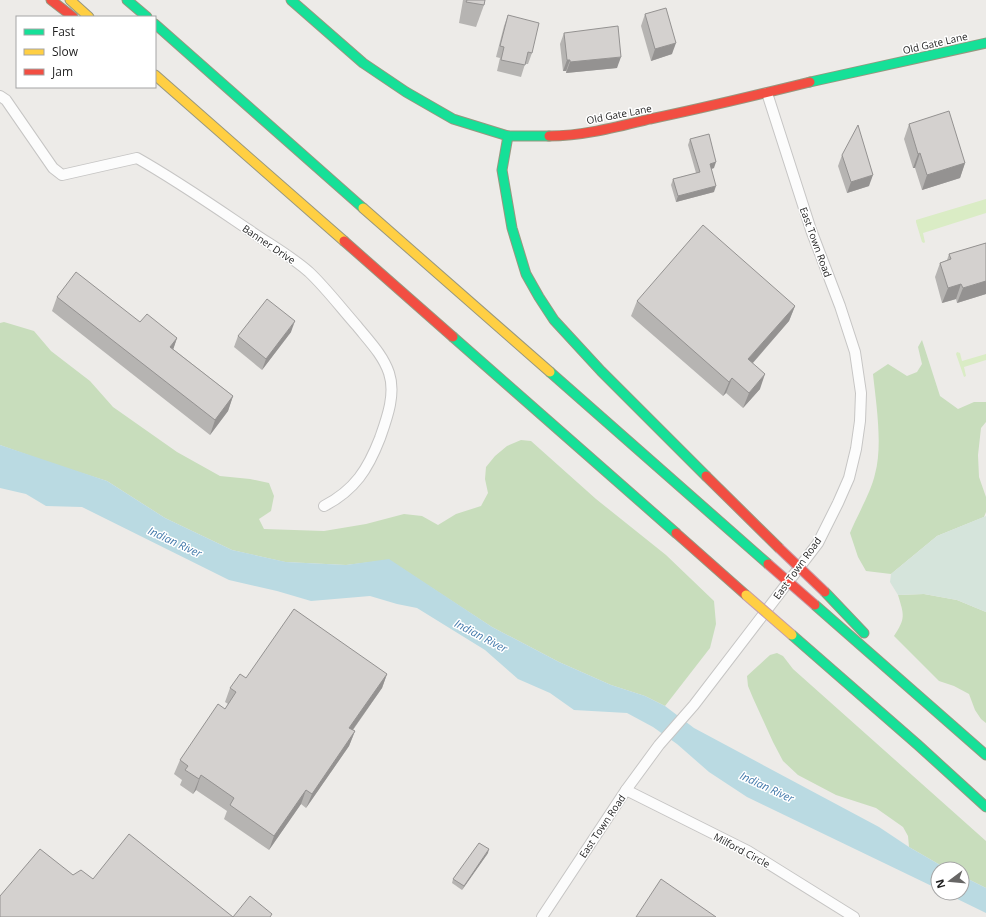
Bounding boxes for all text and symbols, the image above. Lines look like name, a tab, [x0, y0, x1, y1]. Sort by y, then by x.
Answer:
legend	[16, 16, 156, 88]
text: Fast	[52, 23, 75, 40]
street label: Old Gate Lane	[901, 29, 969, 57]
text: Slow	[52, 43, 79, 60]
text: Jam	[51, 63, 73, 80]
street label: Old Gate Lane	[585, 101, 653, 127]
street label: East Town Road	[797, 205, 835, 279]
street label: Banner Drive	[240, 221, 299, 267]
water label: Indian River	[146, 523, 205, 561]
street label: East Town Road	[770, 534, 824, 602]
water label: Indian River	[452, 615, 511, 656]
water label: Indian River	[738, 768, 797, 806]
street label: East Town Road	[576, 791, 628, 861]
street label: Milford Circle	[711, 829, 773, 871]
north arrow	[930, 861, 970, 901]
text: N	[931, 878, 948, 890]

